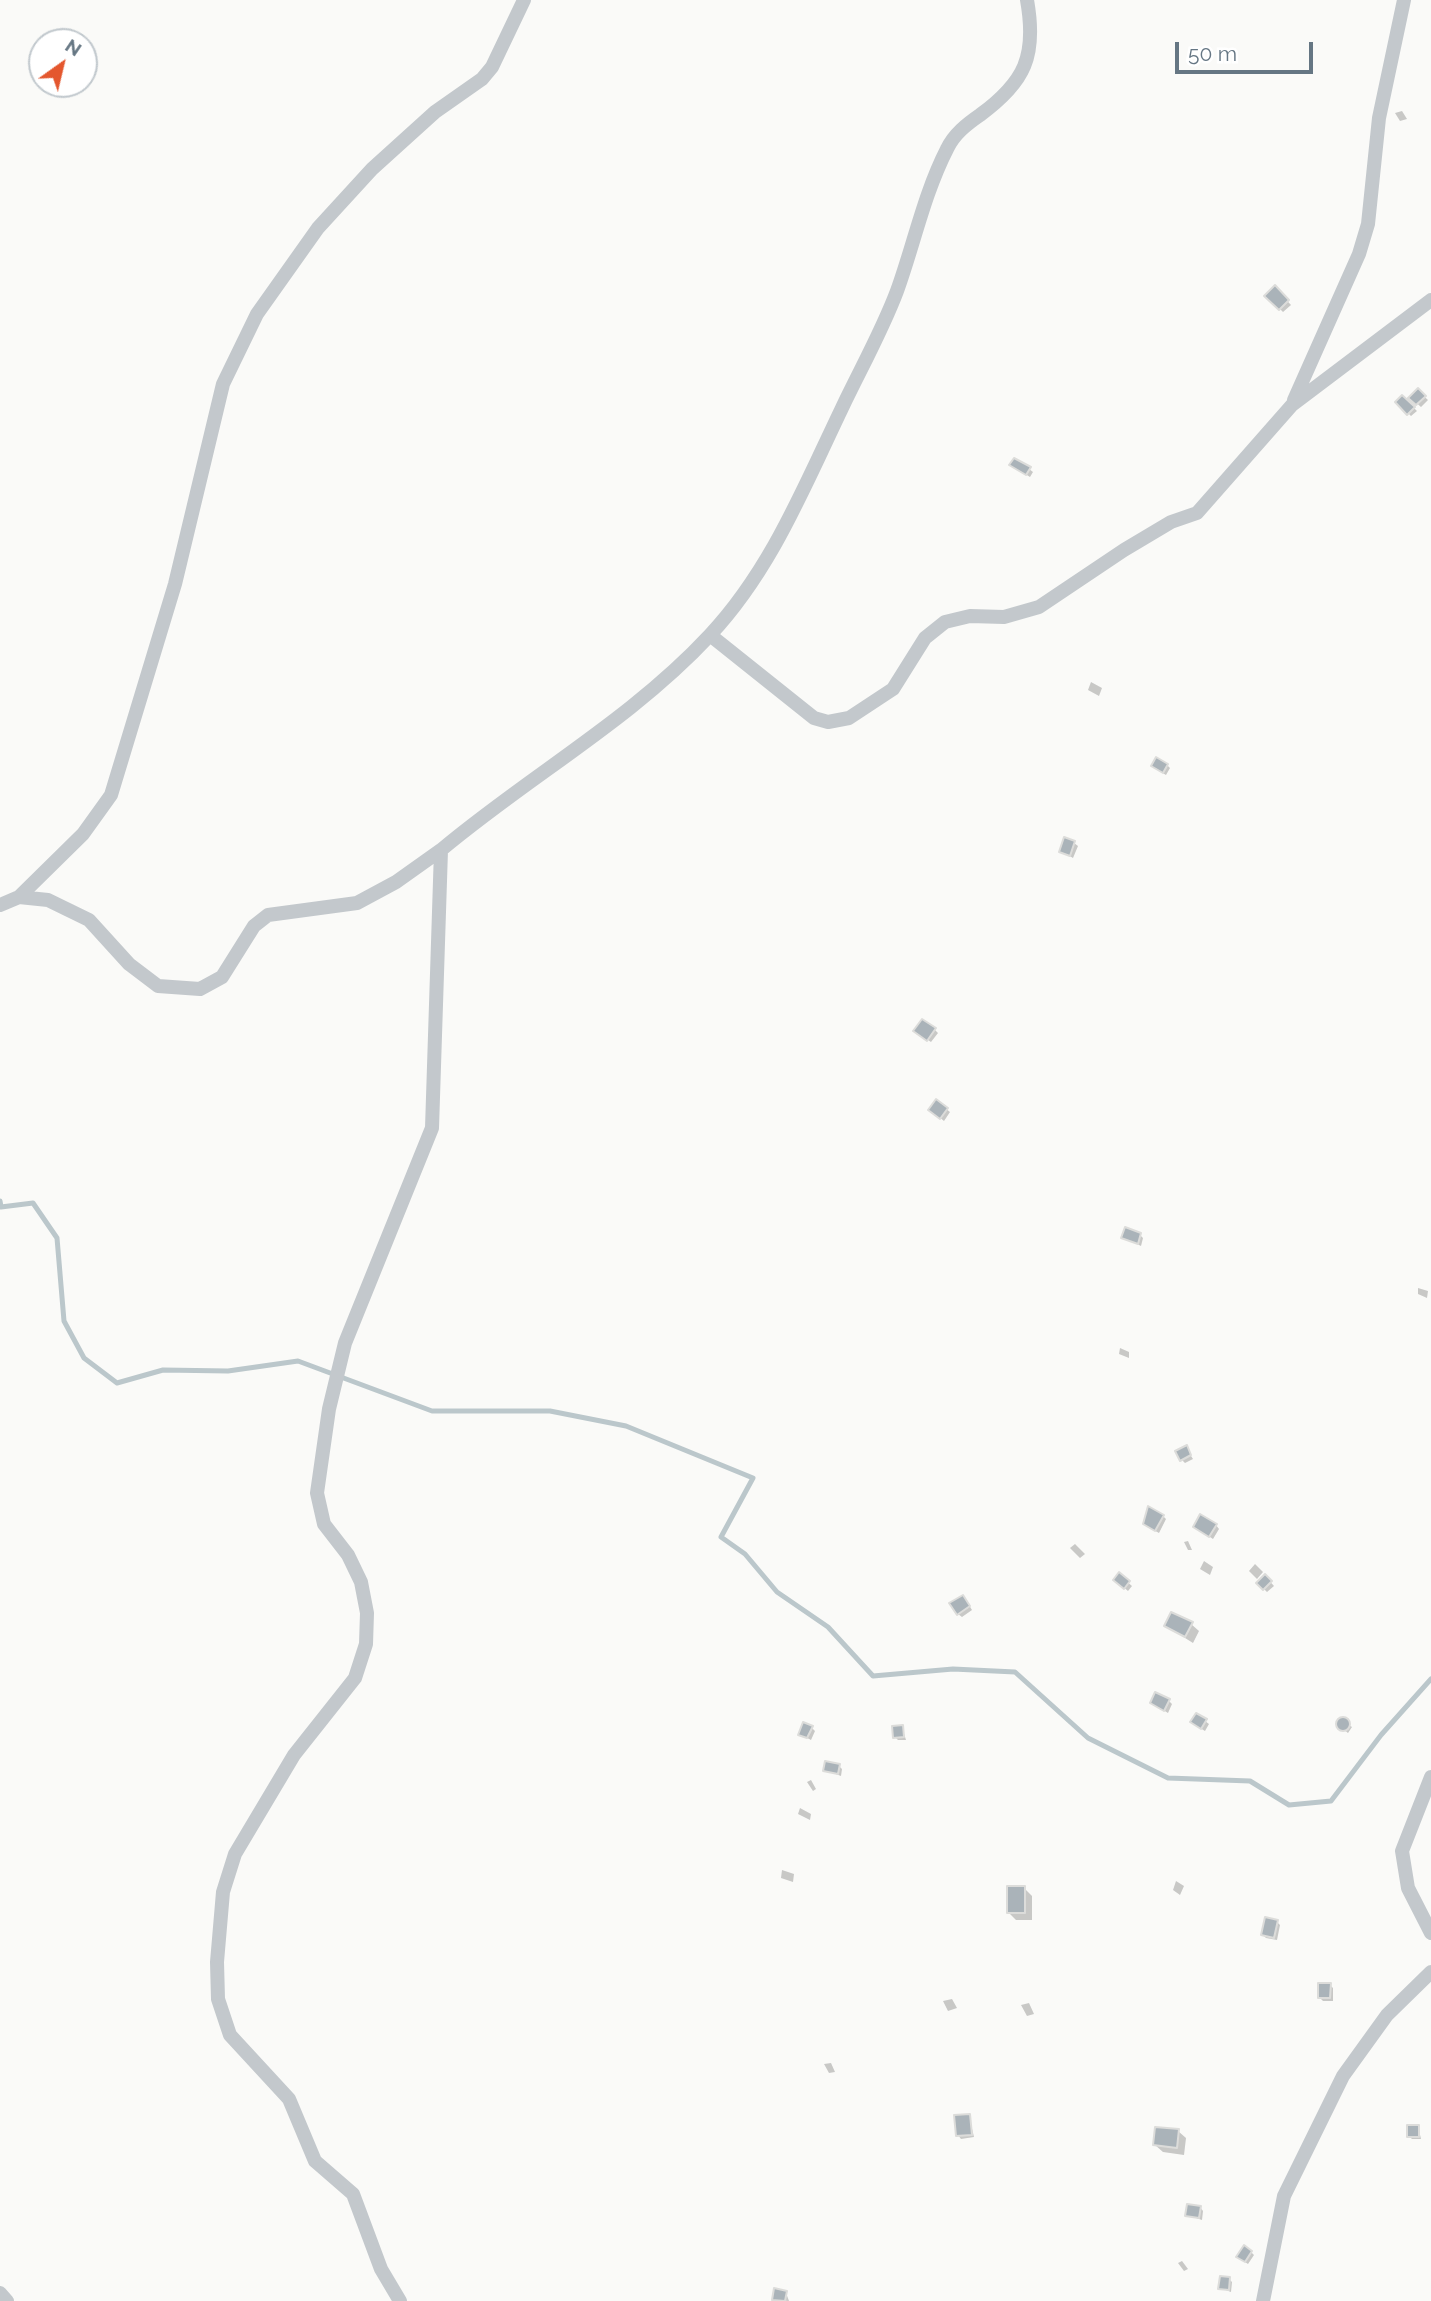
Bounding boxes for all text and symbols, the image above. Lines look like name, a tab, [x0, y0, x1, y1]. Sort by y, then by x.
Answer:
north arrow	[28, 28, 98, 98]
scale bar	[1179, 28, 1317, 72]
text: N	[61, 34, 86, 60]
text: 50 m	[1188, 41, 1237, 66]

